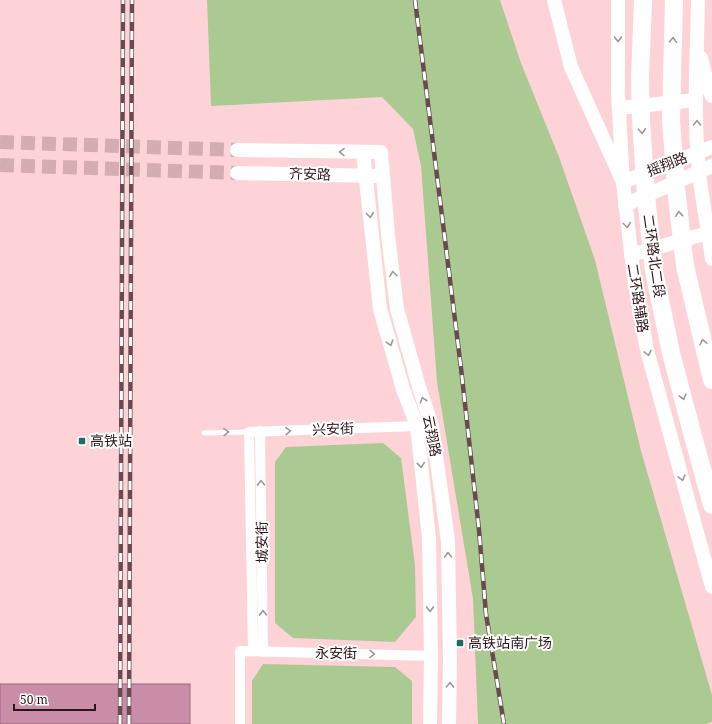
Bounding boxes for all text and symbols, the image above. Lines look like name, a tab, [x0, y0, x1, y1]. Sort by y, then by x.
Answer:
one-way arrow	[614, 36, 622, 42]
one-way arrow	[669, 37, 677, 43]
one-way arrow	[692, 120, 701, 126]
one-way arrow	[637, 128, 646, 134]
street label: 摇翔路	[644, 147, 690, 180]
one-way arrow	[339, 148, 345, 156]
street label: 齐安路	[289, 163, 331, 184]
one-way arrow	[675, 211, 684, 217]
one-way arrow	[365, 212, 374, 218]
street label: 二环路北二段	[639, 213, 670, 299]
one-way arrow	[622, 222, 631, 228]
street label: 二环路辅路	[624, 262, 653, 334]
one-way arrow	[389, 271, 398, 277]
one-way arrow	[385, 339, 394, 346]
one-way arrow	[699, 339, 707, 345]
one-way arrow	[643, 350, 651, 356]
one-way arrow	[678, 394, 686, 400]
one-way arrow	[419, 396, 428, 403]
street label: 云翔路	[419, 413, 446, 458]
street label: 兴安街	[312, 418, 354, 439]
one-way arrow	[285, 426, 291, 435]
one-way arrow	[223, 428, 229, 437]
place label: 高铁站	[90, 431, 132, 450]
marker: 高铁站	[77, 436, 87, 446]
one-way arrow	[416, 462, 425, 468]
one-way arrow	[677, 475, 686, 482]
one-way arrow	[257, 480, 265, 486]
street label: 城安街	[252, 521, 271, 563]
one-way arrow	[444, 552, 452, 558]
one-way arrow	[426, 606, 435, 612]
one-way arrow	[258, 610, 267, 616]
place label: 高铁站南广场	[468, 633, 552, 652]
marker: 高铁站南广场	[455, 638, 465, 648]
street label: 永安街	[315, 643, 357, 662]
one-way arrow	[369, 650, 375, 659]
one-way arrow	[446, 682, 454, 688]
scale bar	[14, 686, 95, 712]
text: 50 m	[20, 691, 48, 708]

